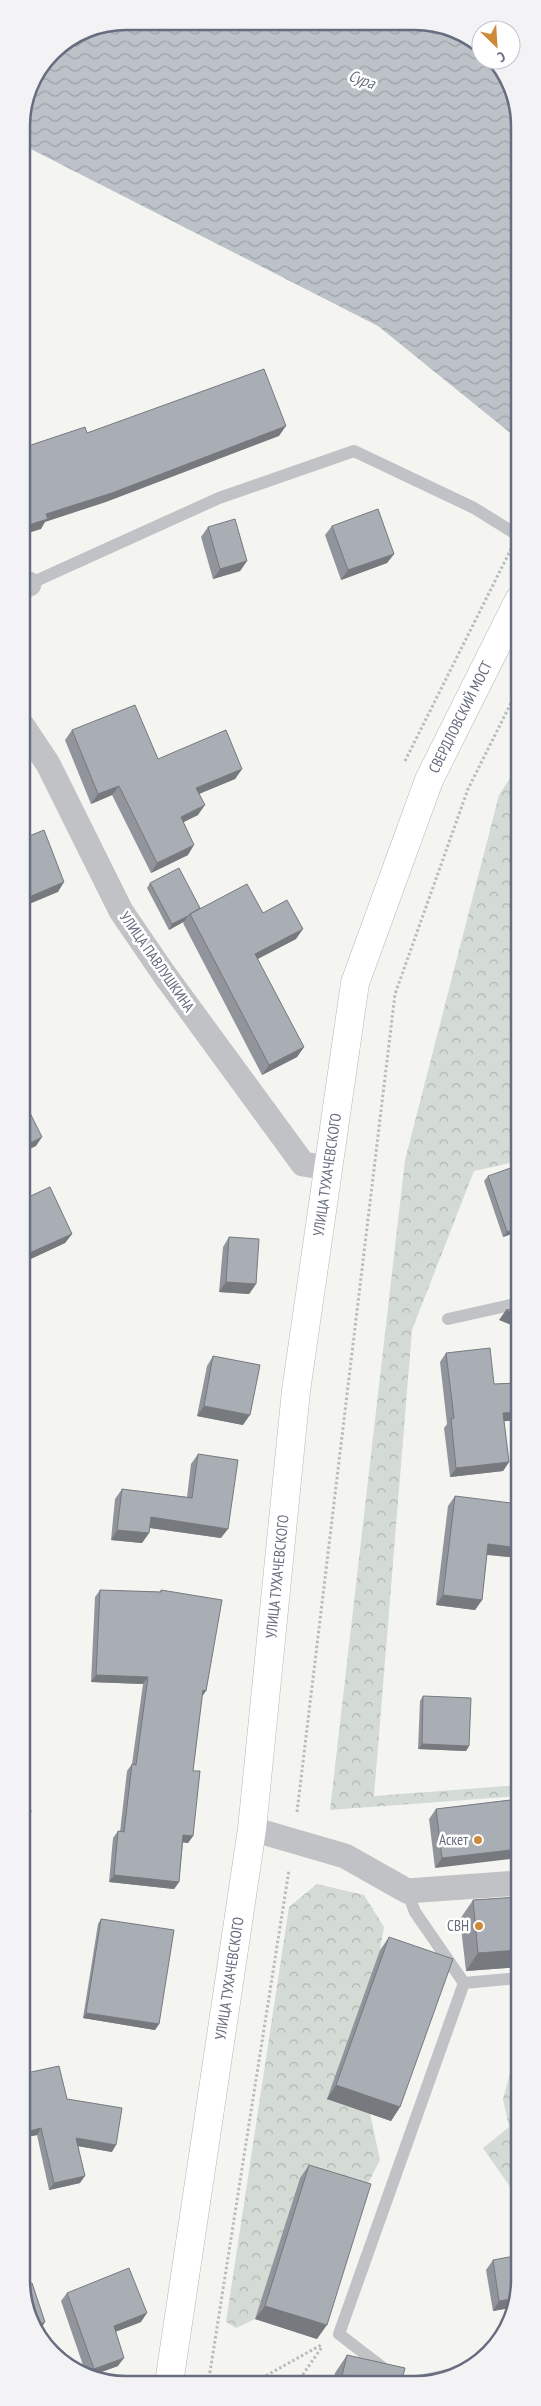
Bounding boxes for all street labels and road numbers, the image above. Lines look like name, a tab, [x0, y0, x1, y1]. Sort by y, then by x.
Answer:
street label: СВЕРДЛОВСКИЙ МОСТ	[424, 658, 496, 776]
street label: УЛИЦА ПАВЛУШКИНА	[116, 908, 199, 1016]
street label: УЛИЦА ТУХАЧЕВСКОГО	[309, 1112, 345, 1237]
street label: УЛИЦА ТУХАЧЕВСКОГО	[261, 1514, 293, 1639]
street label: УЛИЦА ТУХАЧЕВСКОГО	[211, 1916, 248, 2041]

